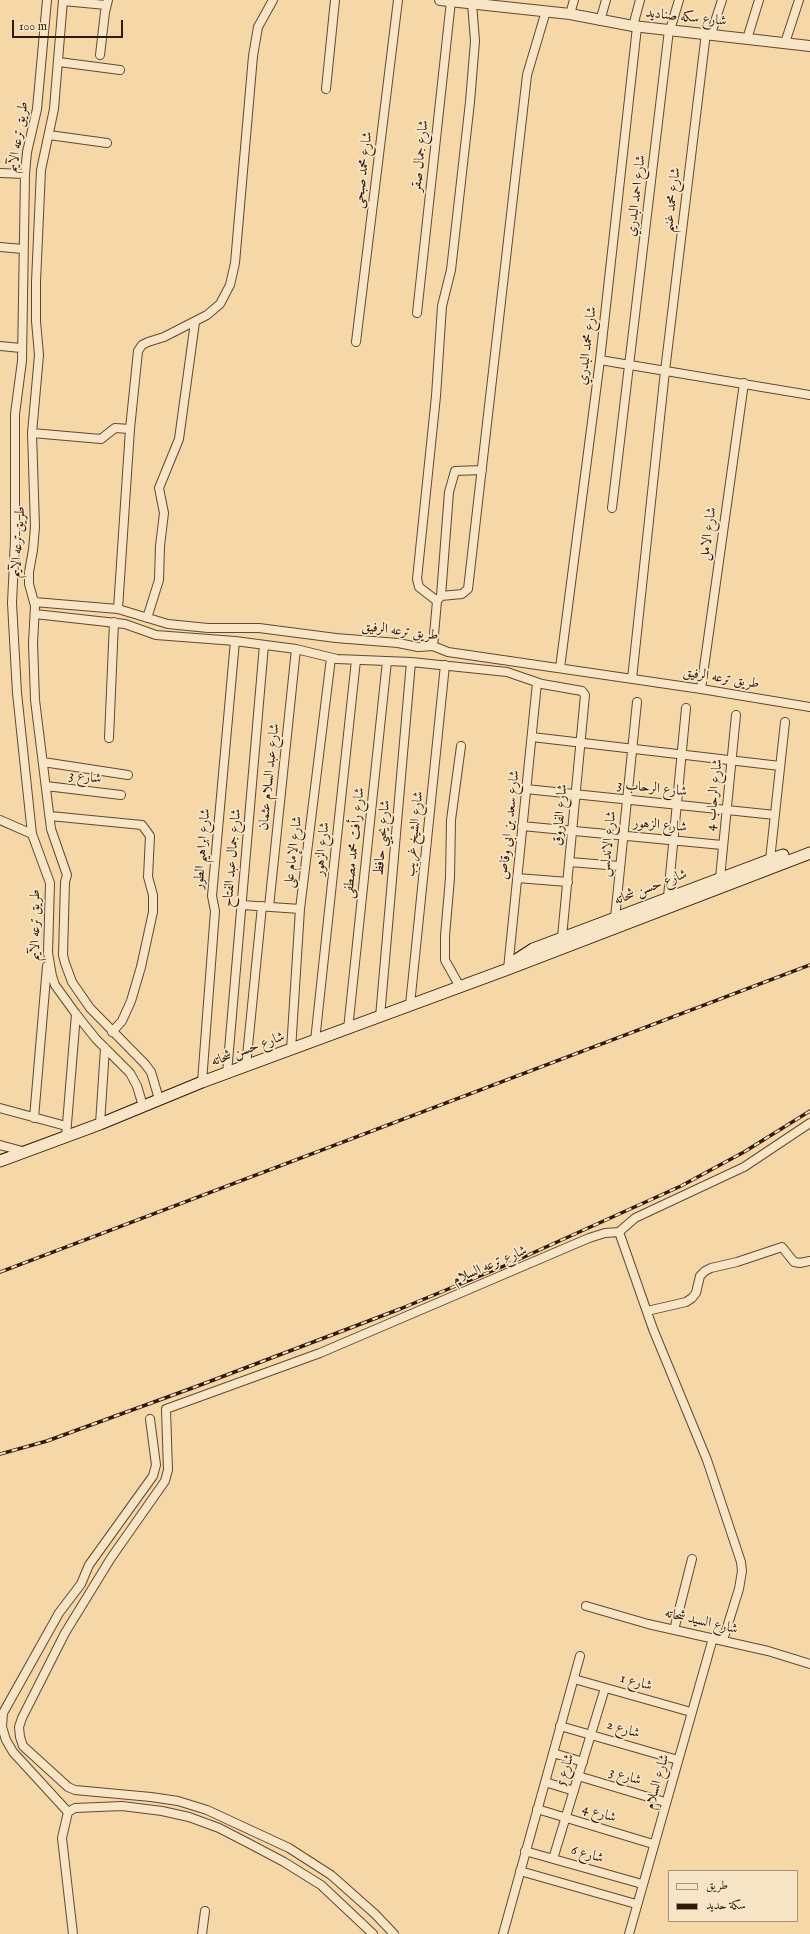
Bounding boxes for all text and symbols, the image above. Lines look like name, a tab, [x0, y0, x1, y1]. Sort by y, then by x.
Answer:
street label: شارع سكه صناديد	[645, 5, 727, 31]
scale bar	[14, 12, 125, 38]
text: 100 m	[19, 19, 47, 34]
street label: طريق ترعه الآيم	[5, 100, 33, 174]
street label: شارع جمال صقر	[409, 119, 433, 193]
street label: شارع محمد صبحى	[351, 131, 377, 209]
street label: شارع احمد البدري	[624, 154, 650, 238]
street label: شارع محمد غنيم	[661, 167, 685, 233]
street label: شارع محمد البدري	[575, 306, 601, 386]
street label: طريق ترعه الآيم	[8, 506, 30, 578]
street label: شارع الامل	[697, 506, 721, 562]
street label: طريق ترعه الرفيق	[361, 619, 439, 645]
street label: طريق ترعه الرفيق	[682, 665, 760, 693]
street label: شارع عبد السلام عثمان	[256, 723, 284, 831]
street label: شارع الرحاب 4	[703, 758, 727, 832]
street label: شارع 3	[68, 768, 102, 788]
street label: شارع سعد بن ابى وقاص	[496, 769, 524, 881]
street label: شارع الرحاب 3	[616, 777, 688, 801]
street label: شارع الفاروق	[550, 783, 572, 847]
street label: شارع رأفت محمد مصطفى	[341, 787, 369, 899]
street label: شارع الشيخ غريب	[402, 791, 428, 877]
street label: شارع يحيي حافظ	[371, 799, 395, 877]
street label: شارع ابراهيم الطور	[191, 808, 215, 890]
street label: شارع جمال عبد الفتاح	[220, 808, 246, 908]
street label: شارع الاندلس	[597, 810, 621, 878]
street label: شارع الإمام على	[281, 815, 307, 889]
street label: شارع الزهور	[632, 815, 688, 837]
street label: شارع الزهور	[312, 821, 334, 877]
street label: شارع حسن شحاته	[612, 866, 690, 910]
street label: طريق ترعه الآيم	[28, 889, 44, 961]
street label: شارع حسن شحاته	[209, 1029, 287, 1071]
street label: شارع ترعه السلام	[450, 1243, 530, 1289]
street label: شارع السيد شحاته	[663, 1605, 739, 1639]
street label: شارع 1	[618, 1671, 654, 1695]
street label: شارع 2	[604, 1717, 642, 1743]
street label: شارع 5	[553, 1752, 579, 1788]
street label: شارع السلام	[642, 1752, 674, 1812]
street label: شارع 3	[607, 1764, 643, 1790]
street label: شارع 4	[580, 1801, 618, 1827]
street label: شارع 6	[569, 1842, 605, 1868]
legend	[668, 1870, 798, 1922]
text: طريق	[706, 1878, 728, 1893]
text: سكة حديد	[706, 1898, 746, 1913]

